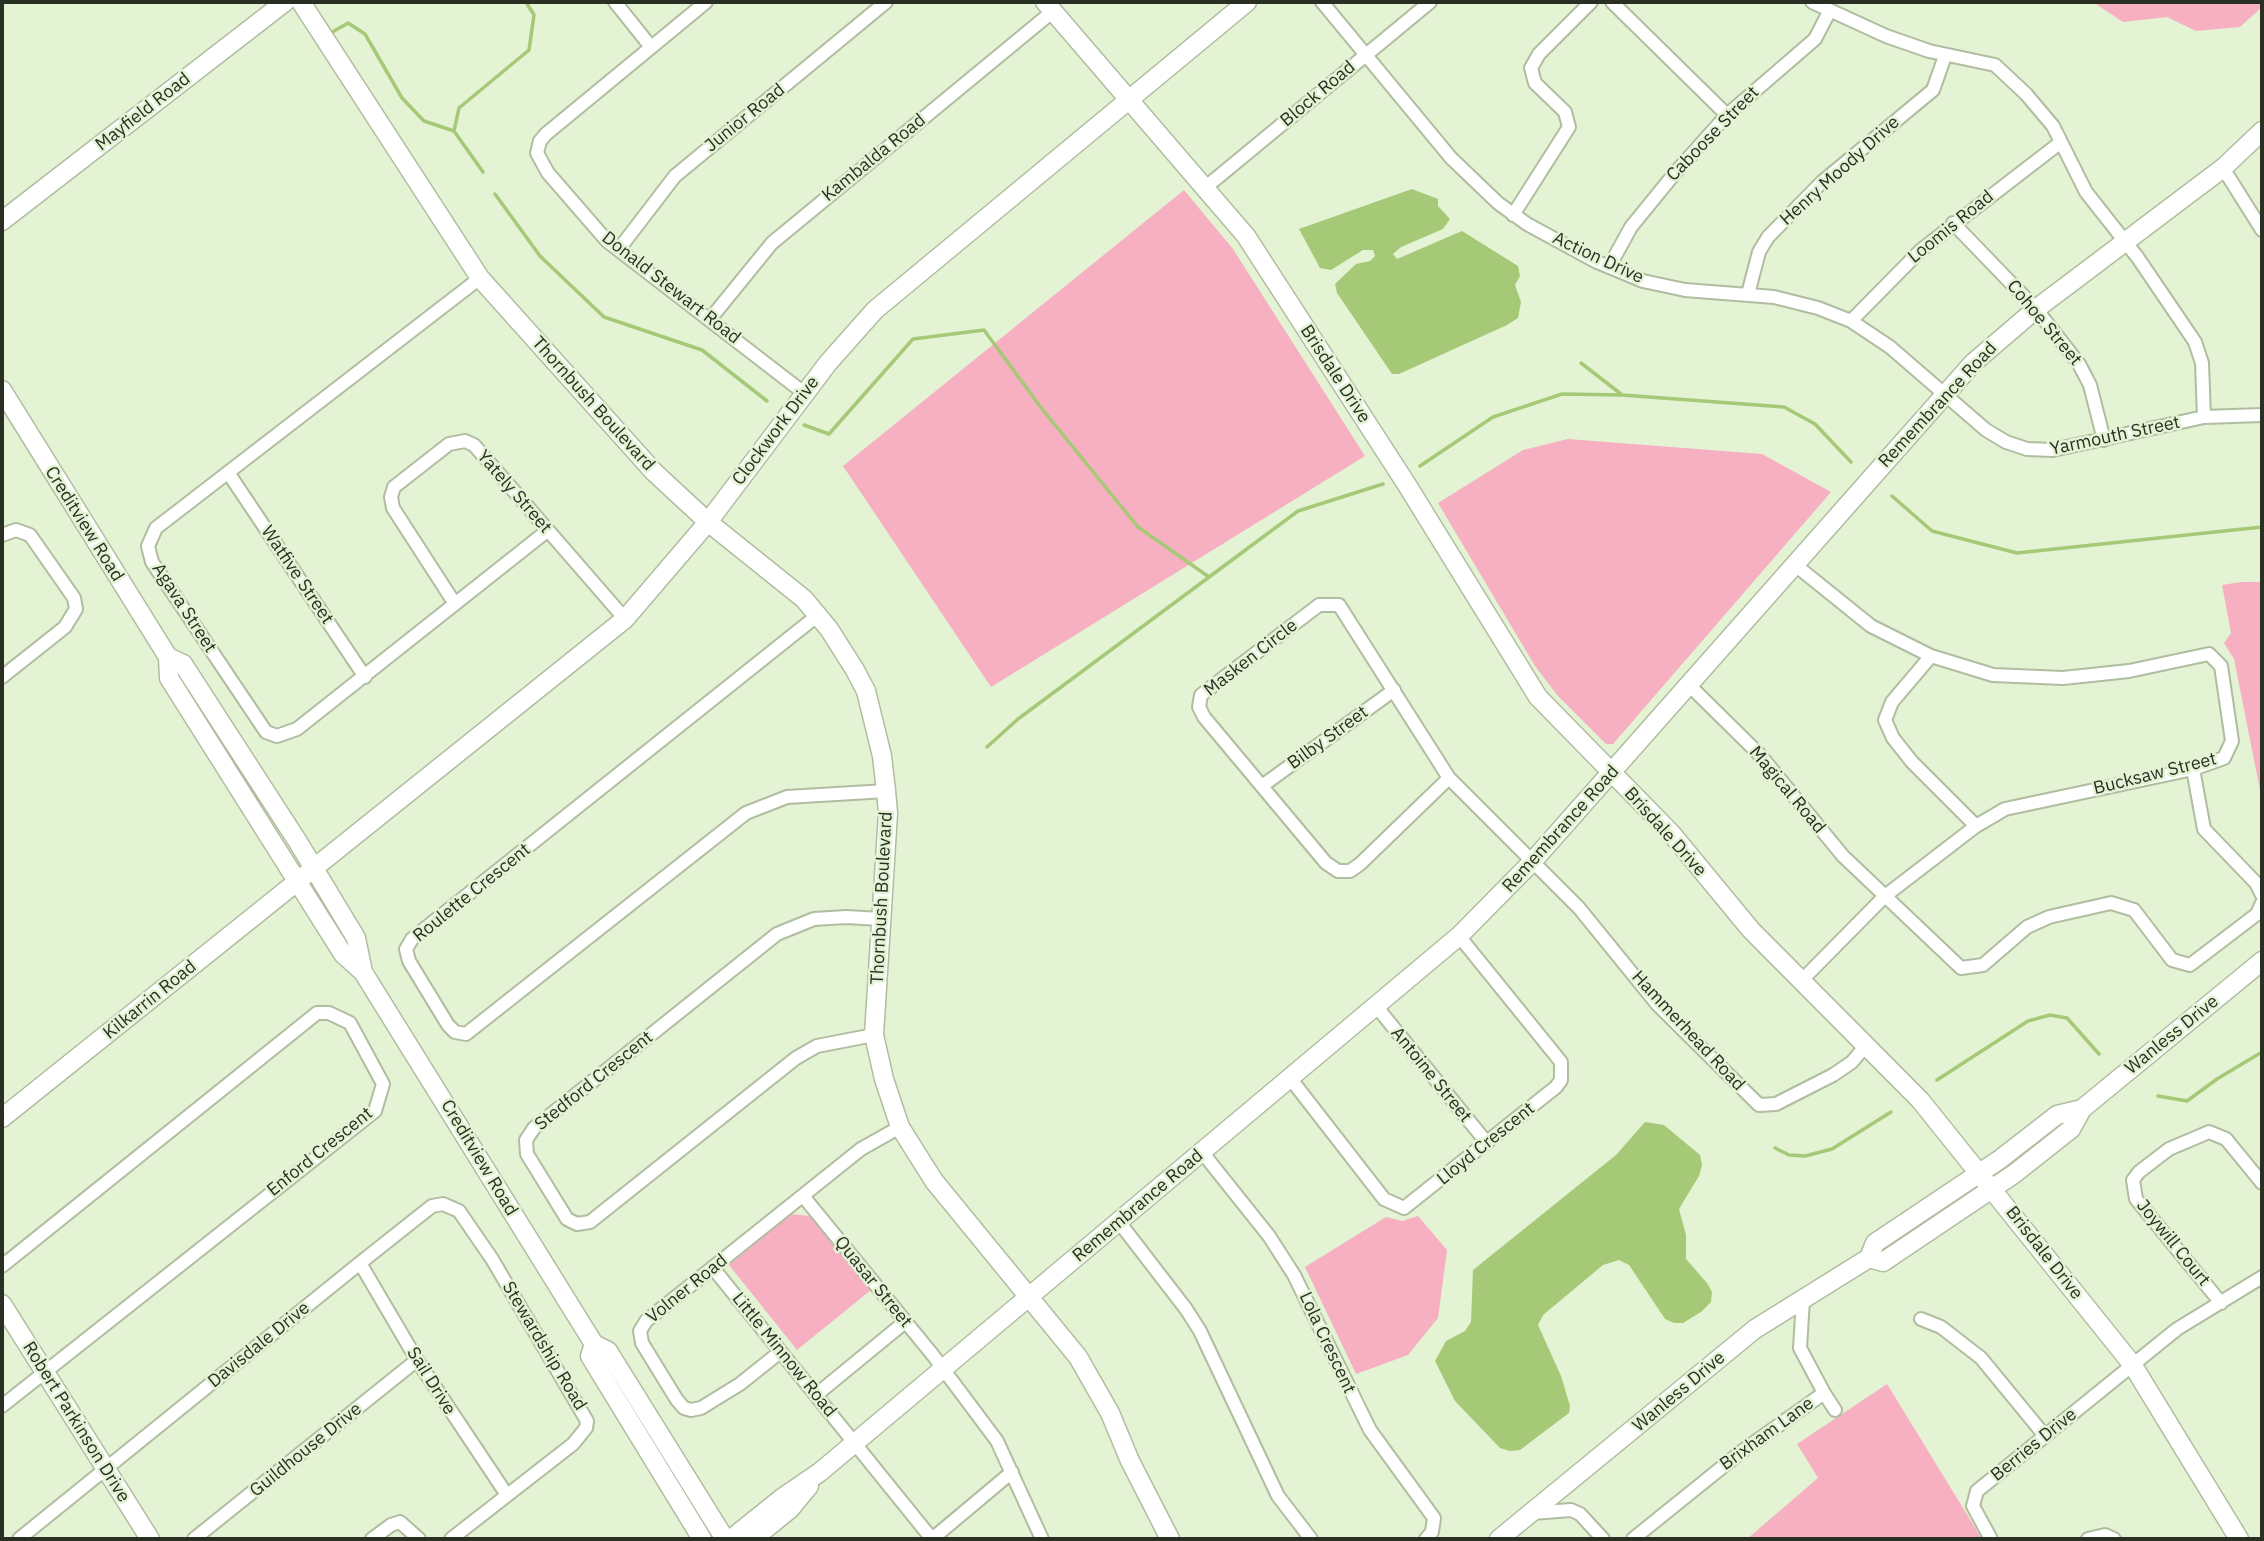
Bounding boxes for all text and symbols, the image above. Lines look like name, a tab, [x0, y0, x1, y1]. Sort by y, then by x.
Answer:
street label: Block Road	[1276, 57, 1360, 131]
street label: Mayfield Road	[91, 68, 195, 156]
street label: Junior Road	[701, 79, 789, 157]
street label: Caboose Street	[1662, 82, 1764, 186]
street label: Kambalda Road	[818, 110, 930, 206]
street label: Henry Moody Drive	[1776, 112, 1904, 230]
street label: Loomis Road	[1904, 186, 1998, 268]
street label: Donald Stewart Road	[597, 227, 745, 349]
street label: Action Drive	[1549, 228, 1647, 288]
street label: Cohoe Street	[2002, 276, 2086, 370]
street label: Brisdale Drive	[1295, 321, 1375, 427]
street label: Thornbush Boulevard	[527, 332, 659, 476]
street label: Remembrance Road	[1874, 338, 2002, 472]
street label: Clockwork Drive	[728, 372, 824, 490]
street label: Yarmouth Street	[2048, 412, 2182, 460]
street label: Yately Street	[472, 446, 556, 538]
street label: Creditview Road	[40, 463, 128, 585]
street label: Watfive Street	[256, 522, 338, 628]
street label: Agava Street	[147, 559, 221, 657]
street label: Masken Circle	[1200, 615, 1302, 701]
street label: Bilby Street	[1284, 702, 1372, 774]
street label: Magical Road	[1744, 742, 1830, 838]
street label: Bucksaw Street	[2091, 748, 2219, 800]
street label: Remembrance Road	[1498, 761, 1624, 897]
street label: Brisdale Drive	[1619, 783, 1711, 881]
street label: Thornbush Boulevard	[867, 811, 897, 985]
street label: Roulette Crescent	[409, 839, 535, 947]
street label: Kilkarrin Road	[99, 956, 201, 1044]
street label: Hammerhead Road	[1627, 967, 1749, 1095]
street label: Wanless Drive	[2121, 991, 2223, 1079]
street label: Antoine Street	[1386, 1023, 1476, 1127]
street label: Stedford Crescent	[531, 1027, 657, 1135]
street label: Creditview Road	[436, 1096, 522, 1220]
street label: Lloyd Crescent	[1433, 1098, 1539, 1190]
street label: Enford Crescent	[263, 1103, 377, 1201]
street label: Remembrance Road	[1068, 1145, 1208, 1267]
street label: Joywill Court	[2132, 1195, 2214, 1291]
street label: Brisdale Drive	[2001, 1202, 2087, 1304]
street label: Quasar Street	[830, 1232, 916, 1332]
street label: Volner Road	[642, 1250, 732, 1328]
street label: Stewardship Road	[497, 1278, 591, 1414]
street label: Little Minnow Road	[727, 1288, 841, 1422]
street label: Lola Crescent	[1294, 1289, 1360, 1397]
street label: Davisdale Drive	[204, 1297, 314, 1393]
street label: Robert Parkinson Drive	[18, 1338, 134, 1506]
street label: Sail Drive	[402, 1343, 460, 1419]
street label: Wanless Drive	[1628, 1347, 1730, 1437]
street label: Brixham Lane	[1716, 1393, 1818, 1475]
street label: Guildhouse Drive	[246, 1398, 366, 1502]
street label: Berries Drive	[1987, 1404, 2081, 1486]

